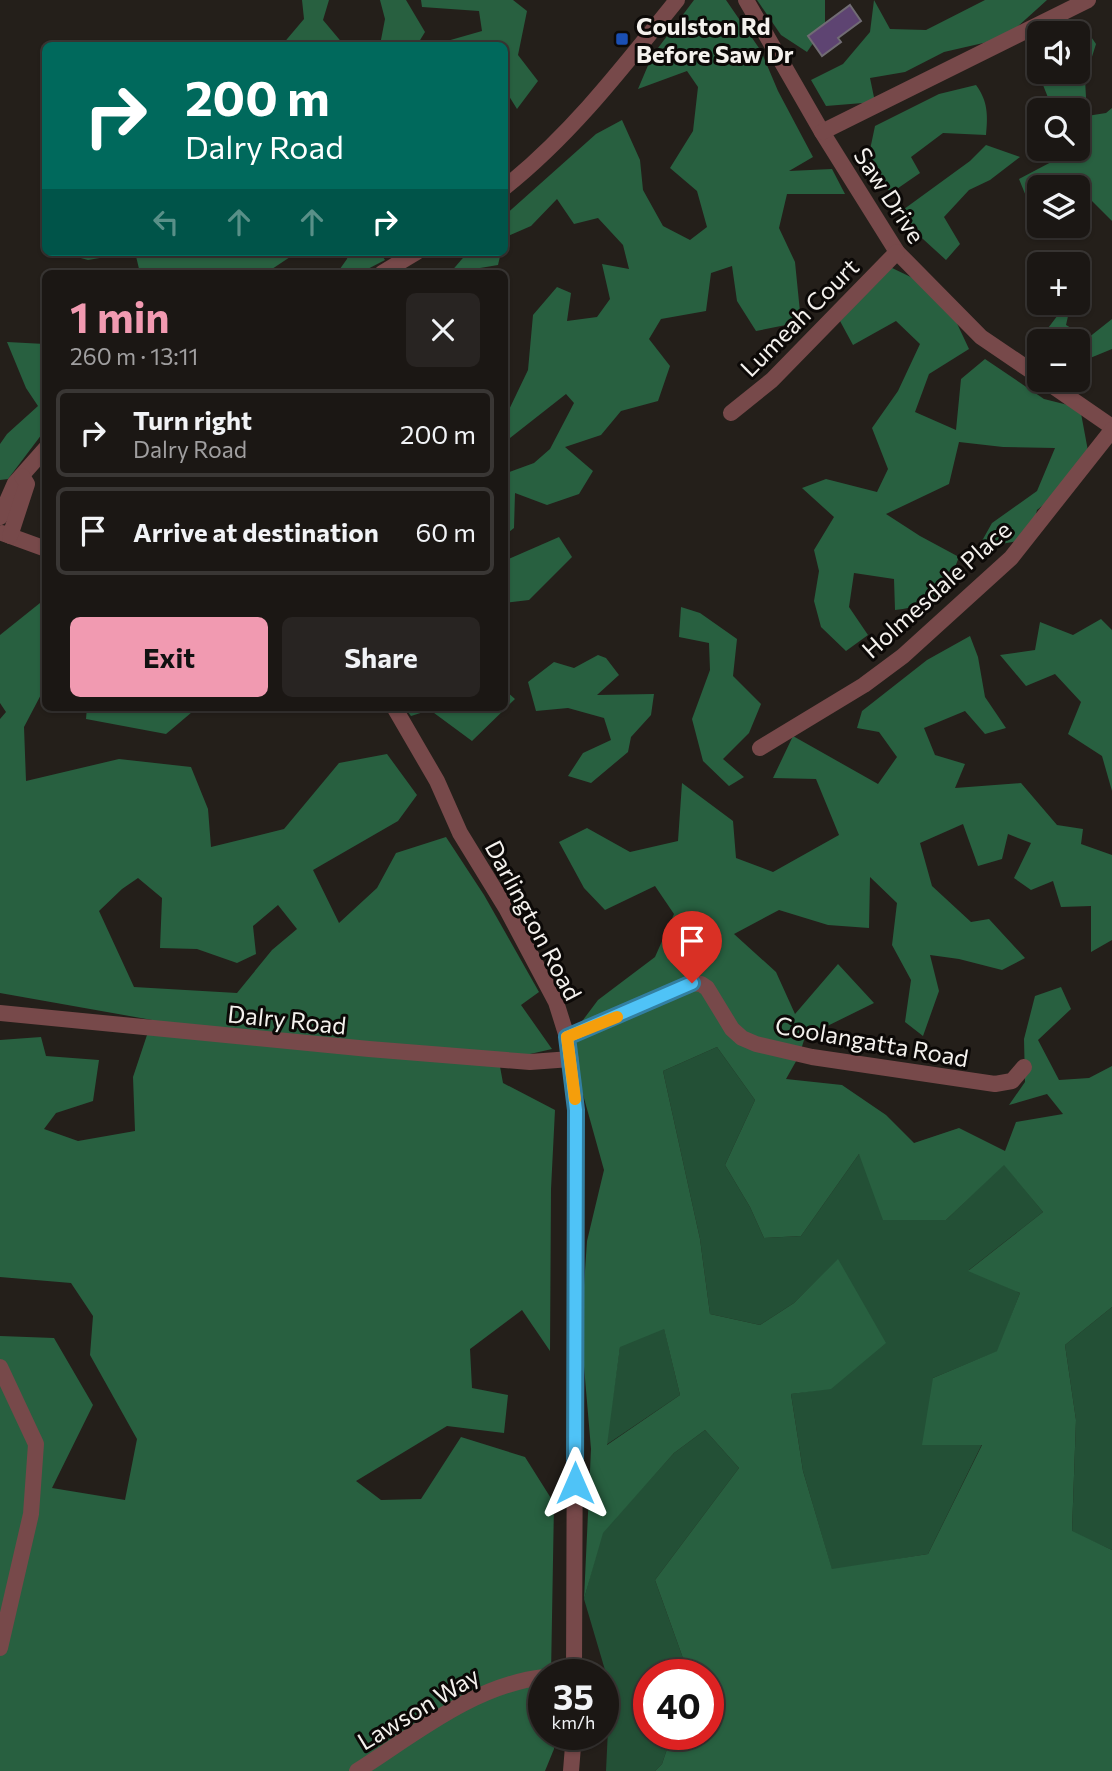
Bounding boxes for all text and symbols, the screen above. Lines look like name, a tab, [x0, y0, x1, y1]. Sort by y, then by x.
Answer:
place label: Coulston Rd Before Saw Dr	[636, 11, 794, 68]
map controls	[1027, 21, 1090, 392]
button: sound	[1027, 21, 1090, 84]
marker: Coulston Rd Before Saw Dr	[614, 31, 630, 47]
text: 200 m	[185, 66, 330, 126]
icon: right	[70, 70, 161, 161]
button: search	[1027, 98, 1090, 161]
text: Dalry Road	[185, 126, 344, 166]
street label: Saw Drive	[848, 142, 932, 248]
button: layers	[1027, 175, 1090, 238]
icon: left	[147, 203, 185, 241]
icon: ahead	[220, 203, 258, 241]
icon: ahead	[293, 203, 331, 241]
icon: right	[366, 203, 404, 241]
street label: Lumeah Court	[734, 252, 864, 382]
button: +	[1027, 252, 1090, 315]
text: 1 min	[70, 290, 170, 342]
button: close	[406, 293, 480, 367]
button: −	[1027, 329, 1090, 392]
text: 260 m · 13:11	[70, 342, 198, 370]
text: Turn right	[133, 404, 252, 435]
icon: right	[74, 414, 112, 452]
text: 200 m	[400, 418, 476, 449]
text: Dalry Road	[133, 435, 247, 463]
icon: arrive	[74, 512, 112, 550]
street label: Holmesdale Place	[855, 514, 1017, 664]
text: Arrive at destination	[133, 516, 379, 547]
text: 60 m	[416, 516, 476, 547]
button: Exit	[70, 617, 268, 697]
button: Share	[282, 617, 480, 697]
street label: Darlington Road	[480, 835, 588, 1005]
pin	[662, 911, 722, 983]
icon: arrive	[673, 922, 711, 960]
street label: Dalry Road	[226, 998, 348, 1040]
street label: Coolangatta Road	[773, 1010, 971, 1072]
position arrow	[538, 1446, 612, 1520]
speed limit sign: 40	[633, 1659, 724, 1750]
street label: Lawson Way	[352, 1660, 484, 1756]
text: 35	[553, 1674, 594, 1717]
text: km/h	[552, 1711, 595, 1733]

